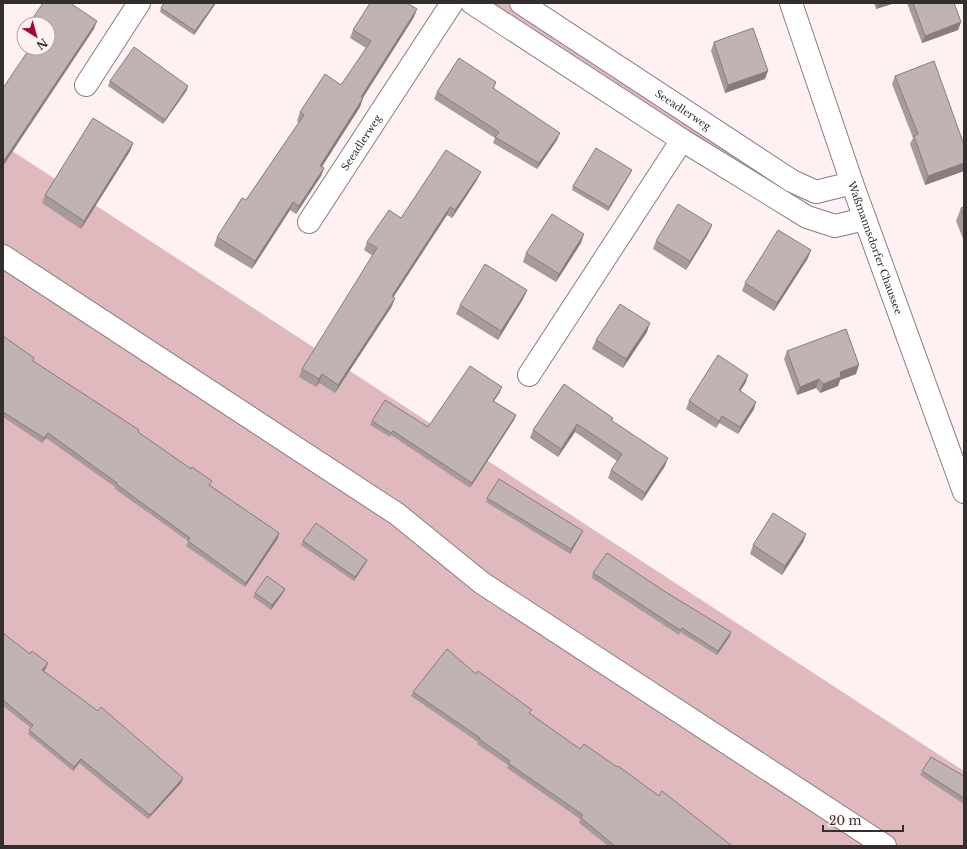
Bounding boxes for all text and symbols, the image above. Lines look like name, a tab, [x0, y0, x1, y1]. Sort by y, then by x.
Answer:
north arrow	[16, 16, 56, 56]
text: N	[33, 35, 50, 53]
street label: Seeadlerweg	[653, 87, 714, 133]
street label: Seeadlerweg	[338, 112, 385, 173]
street label: Waßmannsdorfer Chaussee	[845, 179, 905, 317]
scale bar	[823, 807, 903, 833]
text: 20 m	[829, 813, 861, 828]

